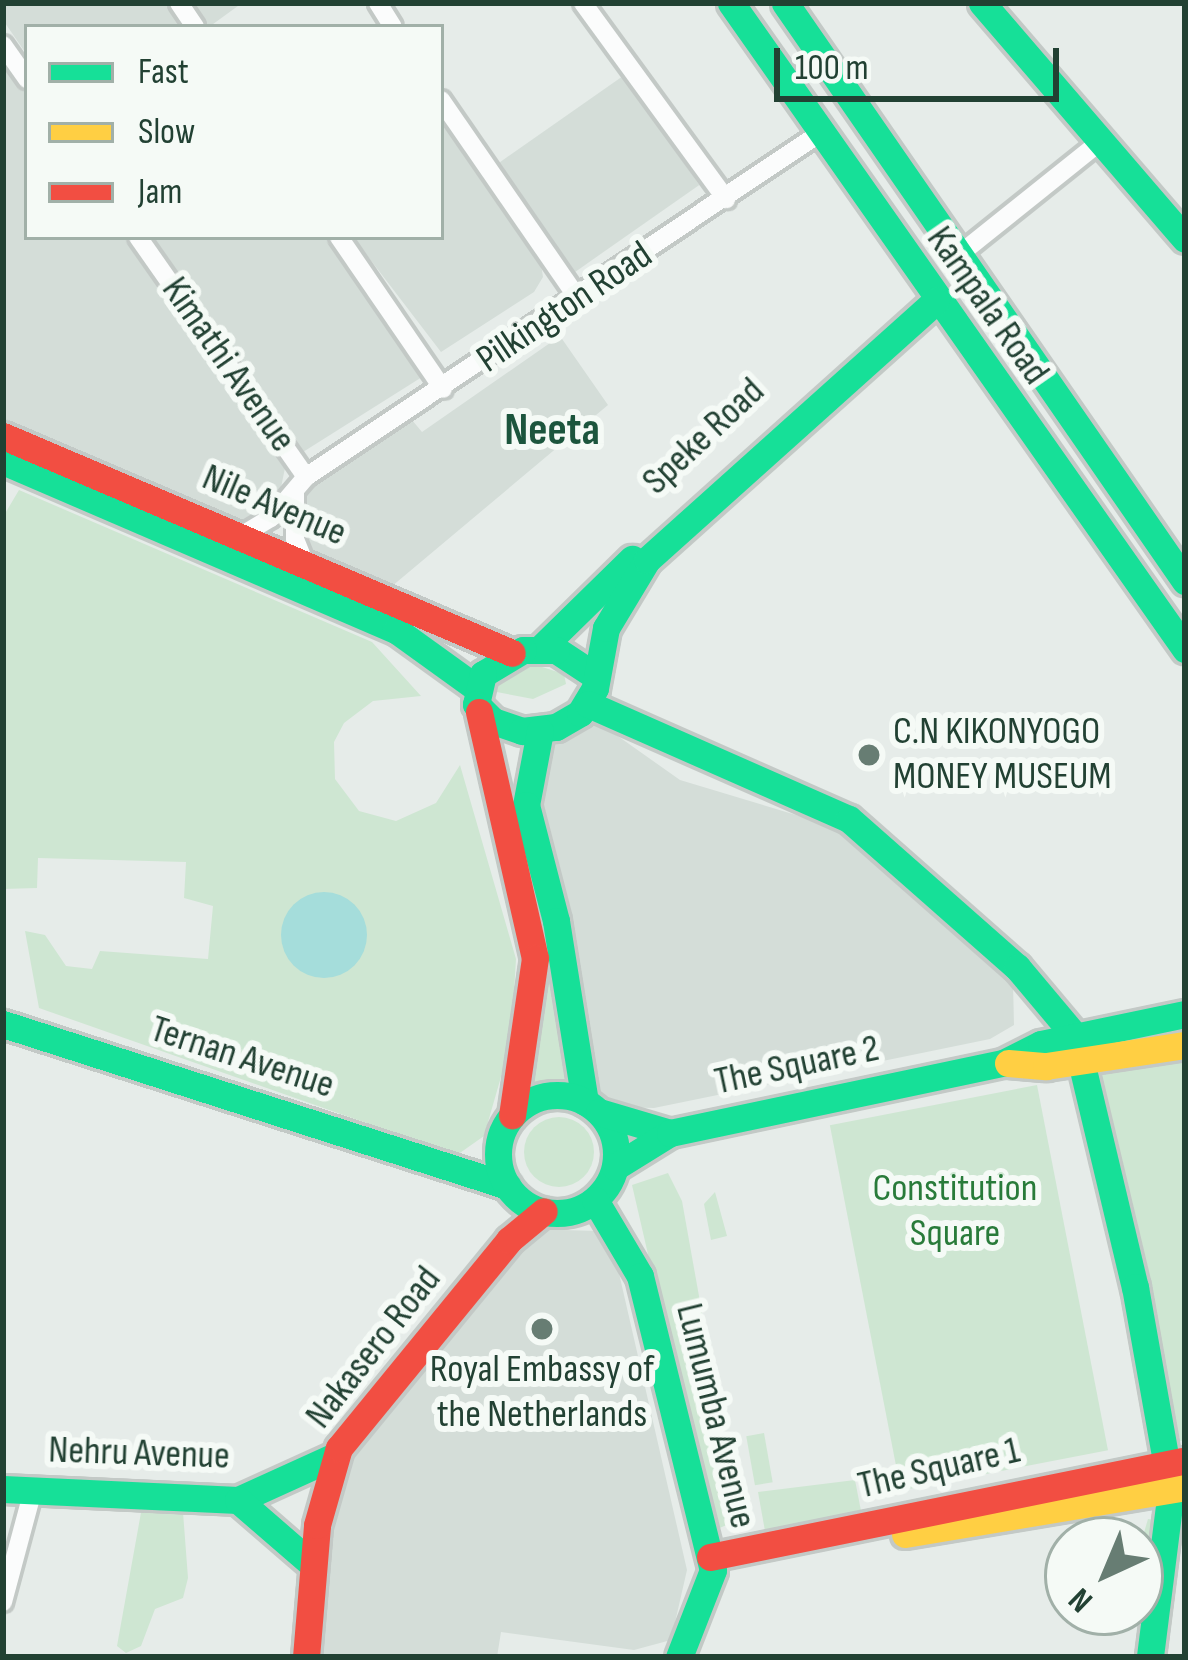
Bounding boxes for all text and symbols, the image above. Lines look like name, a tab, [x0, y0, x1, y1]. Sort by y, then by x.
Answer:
legend	[24, 24, 444, 240]
scale bar	[780, 24, 1065, 98]
text: 100 m	[795, 47, 869, 90]
text: Fast	[138, 51, 189, 94]
text: Slow	[138, 111, 195, 154]
text: Jam	[138, 171, 182, 214]
street label: Kampala Road	[916, 218, 1058, 394]
street label: Pilkington Road	[469, 232, 661, 384]
street label: Kimathi Avenue	[151, 269, 305, 461]
street label: Speke Road	[633, 369, 775, 505]
district label: Neeta	[504, 404, 600, 458]
street label: Nile Avenue	[195, 455, 353, 557]
place label: C.N KIKONYOGO MONEY MUSEUM	[893, 710, 1112, 801]
marker: C.N KIKONYOGO MONEY MUSEUM	[856, 742, 882, 768]
street label: Ternan Avenue	[144, 1006, 340, 1110]
street label: The Square 2	[711, 1026, 883, 1106]
park label: Constitution Square	[873, 1167, 1037, 1258]
street label: Nakasero Road	[296, 1258, 452, 1438]
street label: Lumumba Avenue	[664, 1299, 766, 1533]
marker: Royal Embassy of the Netherlands	[529, 1316, 555, 1342]
place label: Royal Embassy of the Netherlands	[430, 1348, 654, 1439]
street label: Nehru Avenue	[48, 1427, 230, 1481]
street label: The Square 1	[854, 1428, 1024, 1510]
north arrow	[1044, 1516, 1164, 1636]
text: N	[1061, 1579, 1101, 1620]

